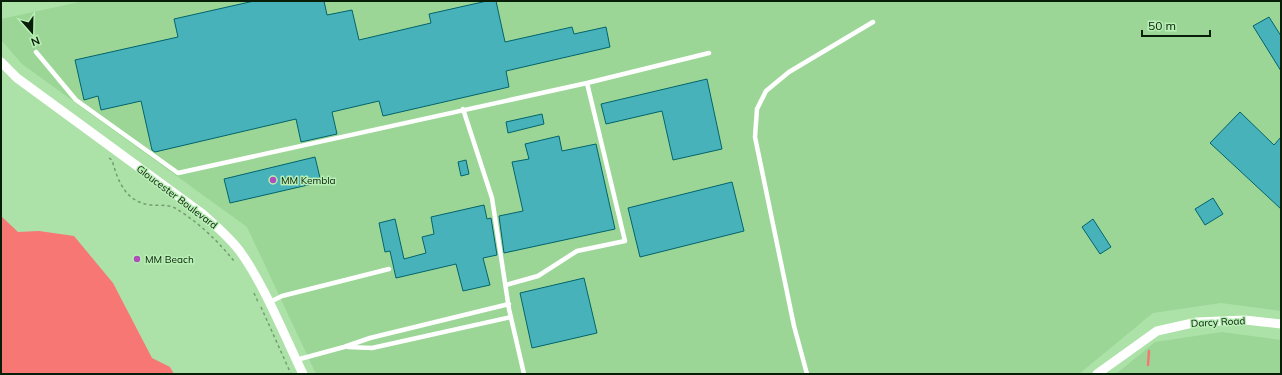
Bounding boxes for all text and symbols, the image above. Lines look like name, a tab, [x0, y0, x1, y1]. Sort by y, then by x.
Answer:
north arrow	[12, 12, 52, 52]
scale bar	[1142, 12, 1210, 38]
text: 50 m	[1148, 18, 1176, 33]
text: N	[29, 33, 42, 49]
street label: Gloucester Boulevard	[134, 162, 220, 232]
place label: MM Kembla	[281, 174, 336, 187]
marker: MM Kembla	[268, 175, 278, 185]
place label: MM Beach	[145, 253, 194, 266]
marker: MM Beach	[132, 254, 142, 264]
street label: Darcy Road	[1190, 314, 1246, 330]

